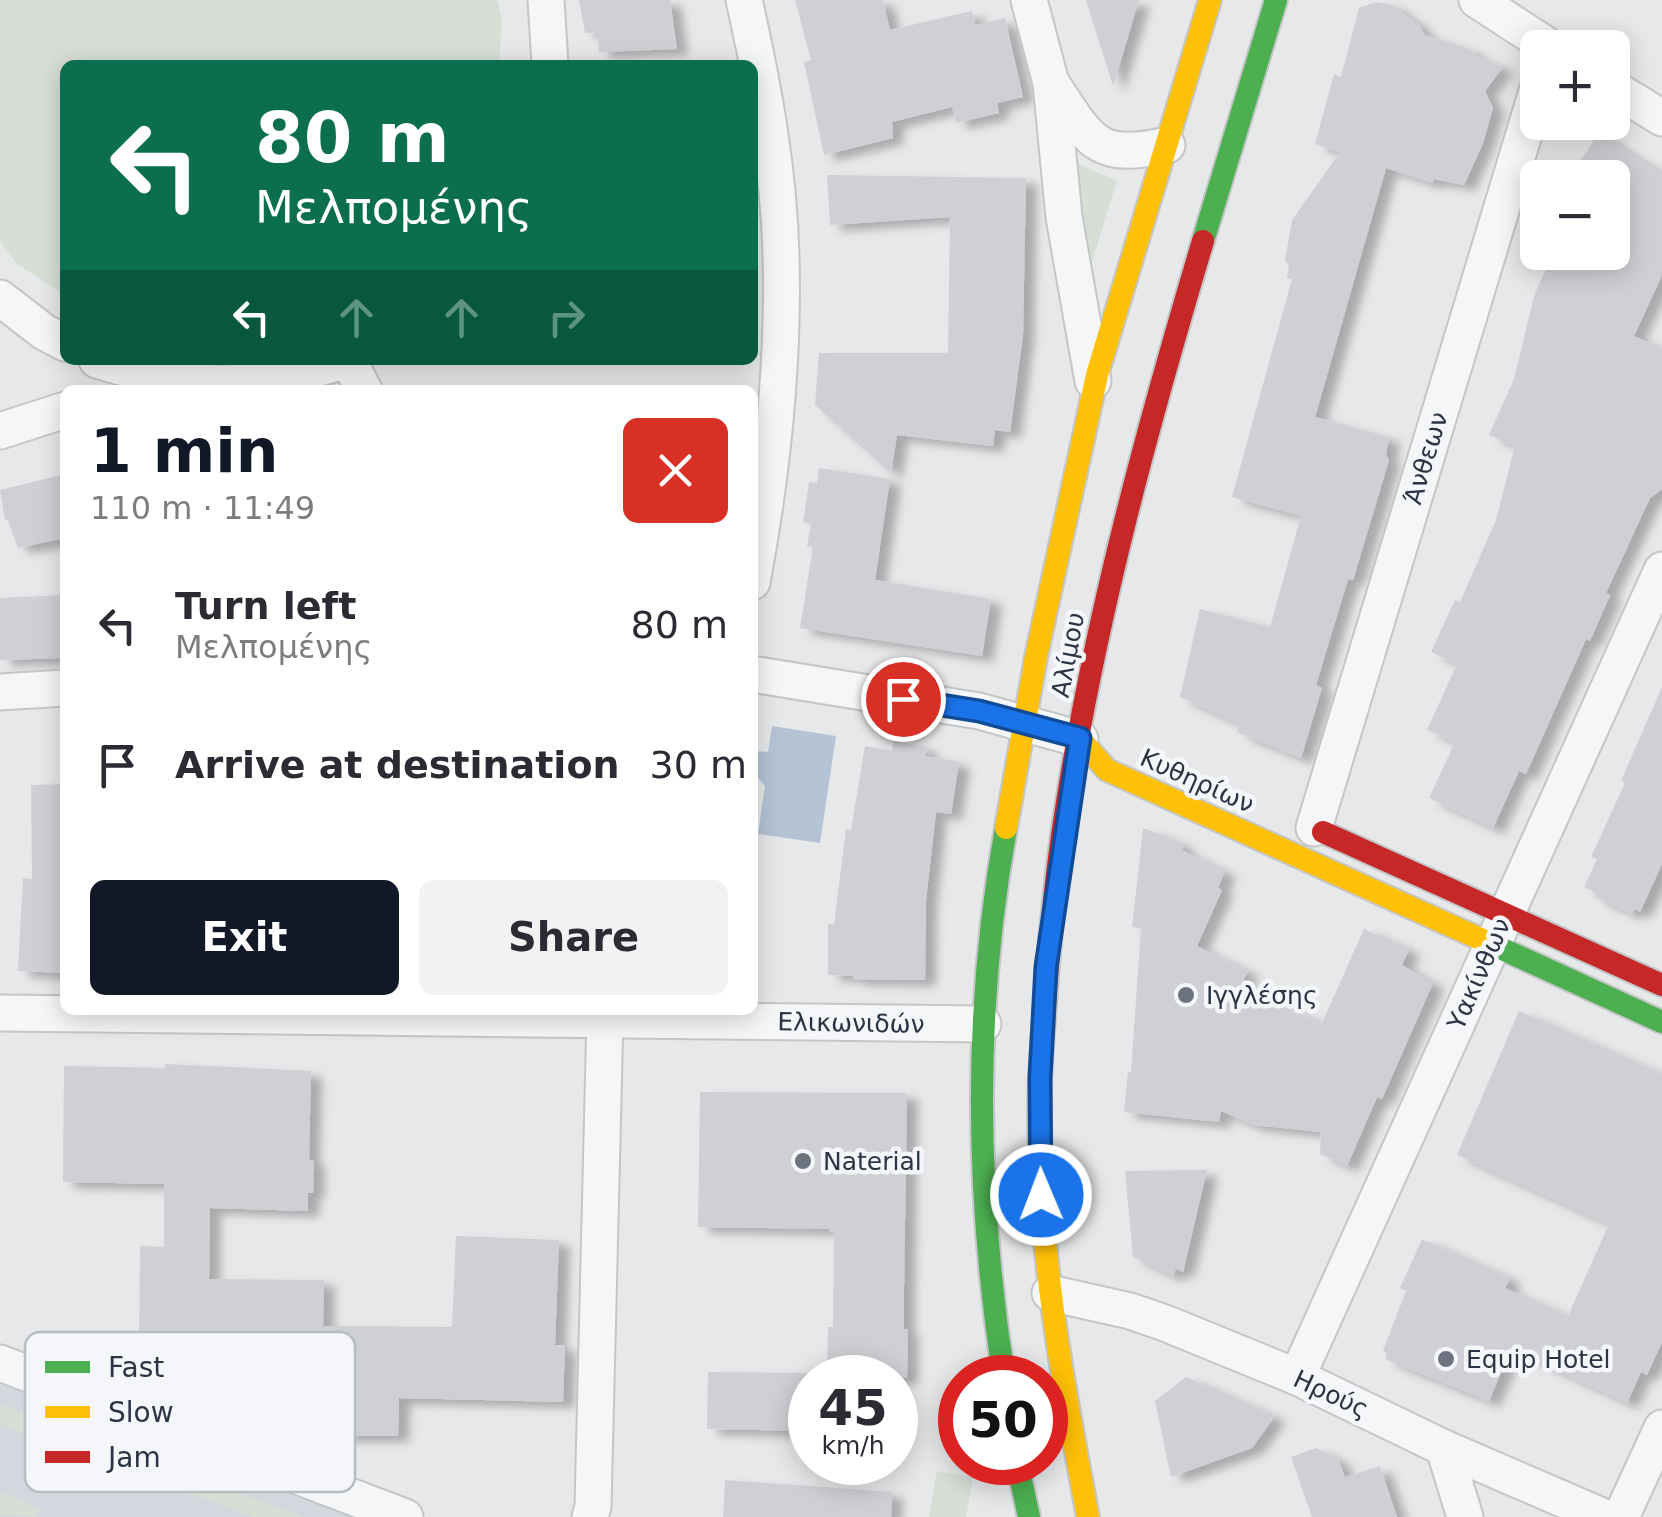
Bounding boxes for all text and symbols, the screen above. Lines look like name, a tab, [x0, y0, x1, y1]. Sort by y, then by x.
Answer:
map controls	[1520, 30, 1630, 270]
button: +	[1520, 30, 1630, 140]
text: 80 m	[255, 97, 450, 179]
icon: left	[90, 100, 220, 230]
button: −	[1520, 160, 1630, 270]
text: Μελπομένης	[255, 181, 532, 234]
icon: left	[224, 290, 279, 345]
icon: ahead	[329, 290, 384, 345]
icon: ahead	[434, 290, 489, 345]
icon: right	[539, 290, 594, 345]
street label: Άνθεων	[1398, 408, 1454, 508]
text: 1 min	[90, 416, 278, 486]
button: close	[623, 418, 728, 523]
text: 110 m · 11:49	[90, 489, 315, 527]
text: Turn left	[175, 584, 356, 628]
icon: left	[90, 598, 145, 653]
text: 80 m	[631, 603, 728, 647]
street label: Αλίμου	[1046, 610, 1090, 700]
text: Μελπομένης	[175, 628, 372, 666]
pin	[861, 657, 946, 742]
icon: arrive	[876, 672, 931, 727]
icon: arrive	[90, 738, 145, 793]
text: Arrive at destination	[175, 743, 620, 787]
text: 30 m	[650, 743, 747, 787]
street label: Κυθηρίων	[1136, 743, 1258, 819]
button: Exit	[90, 880, 399, 995]
button: Share	[419, 880, 728, 995]
street label: Υακίνθων	[1441, 914, 1516, 1035]
place label: Ιγγλέσης	[1206, 981, 1318, 1010]
marker: Ιγγλέσης	[1175, 984, 1197, 1006]
street label: Ελικωνιδών	[777, 1007, 925, 1039]
position arrow	[989, 1143, 1093, 1247]
place label: Naterial	[823, 1147, 922, 1176]
marker: Naterial	[792, 1150, 814, 1172]
legend	[25, 1332, 355, 1492]
place label: Equip Hotel	[1466, 1345, 1611, 1374]
marker: Equip Hotel	[1435, 1348, 1457, 1370]
text: Fast	[108, 1351, 164, 1384]
speed limit sign: 50	[938, 1355, 1068, 1485]
street label: Ηρούς	[1289, 1364, 1373, 1424]
text: 45	[818, 1379, 888, 1437]
text: Slow	[108, 1396, 174, 1429]
text: km/h	[821, 1431, 885, 1460]
text: Jam	[106, 1441, 161, 1474]

